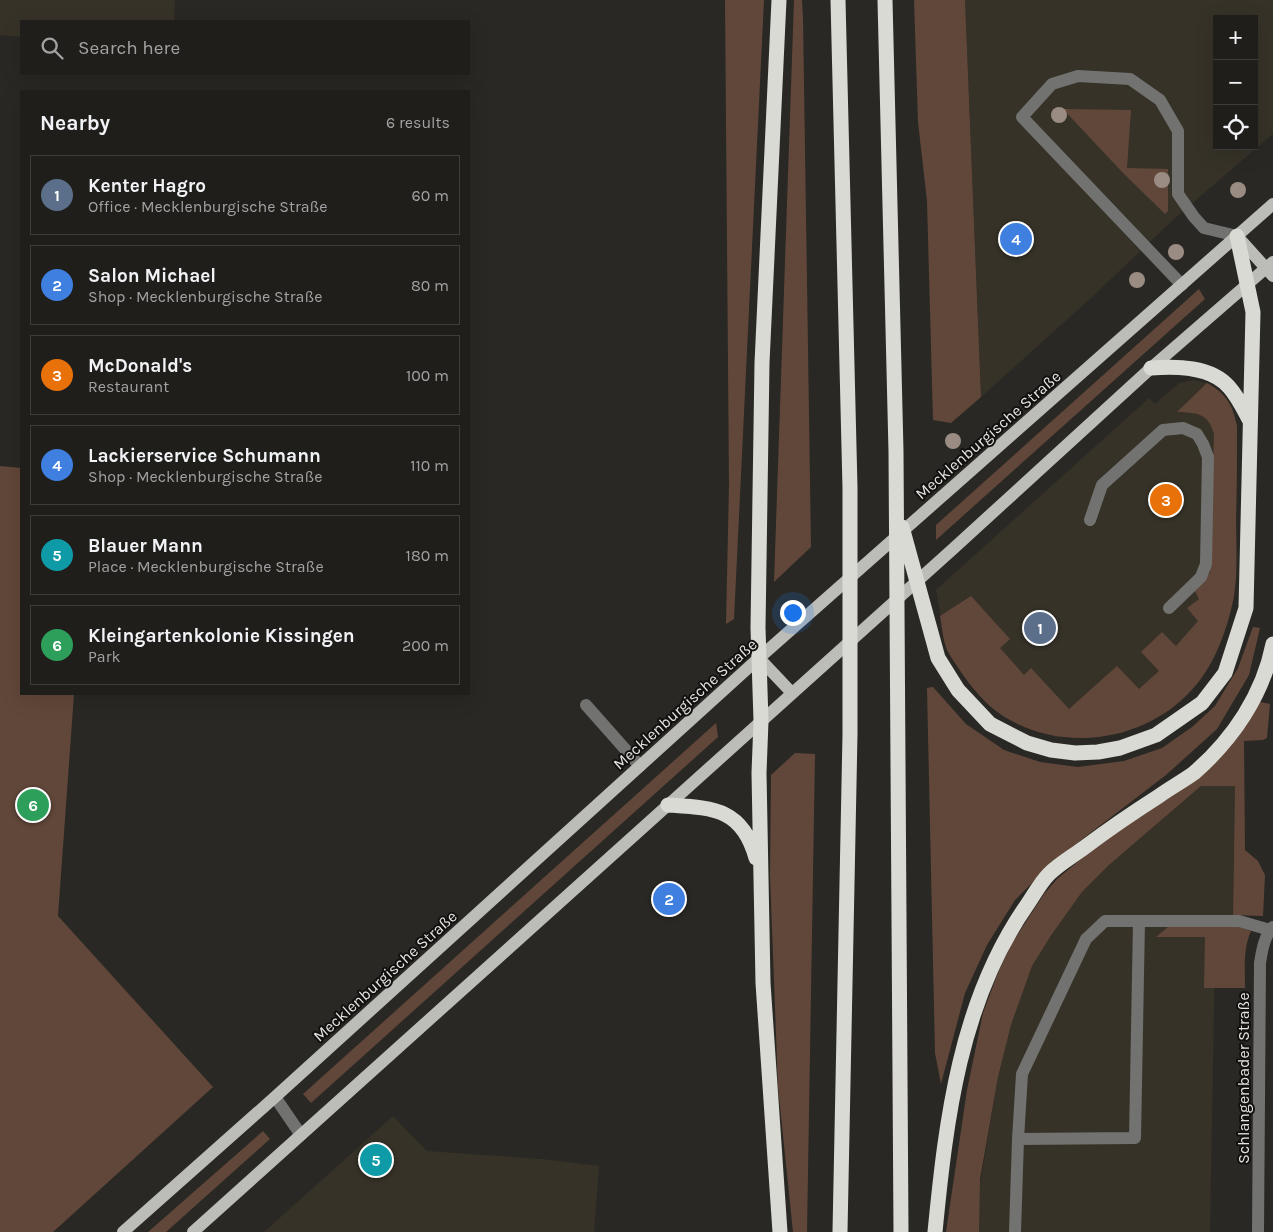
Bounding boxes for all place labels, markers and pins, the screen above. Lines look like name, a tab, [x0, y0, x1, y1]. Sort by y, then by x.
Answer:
pin: 4	[1000, 220, 1032, 258]
pin: 3	[1150, 481, 1182, 519]
pin: 1	[1024, 609, 1056, 647]
pin: 6	[17, 786, 49, 824]
pin: 2	[653, 880, 685, 918]
pin: 5	[360, 1141, 392, 1179]

